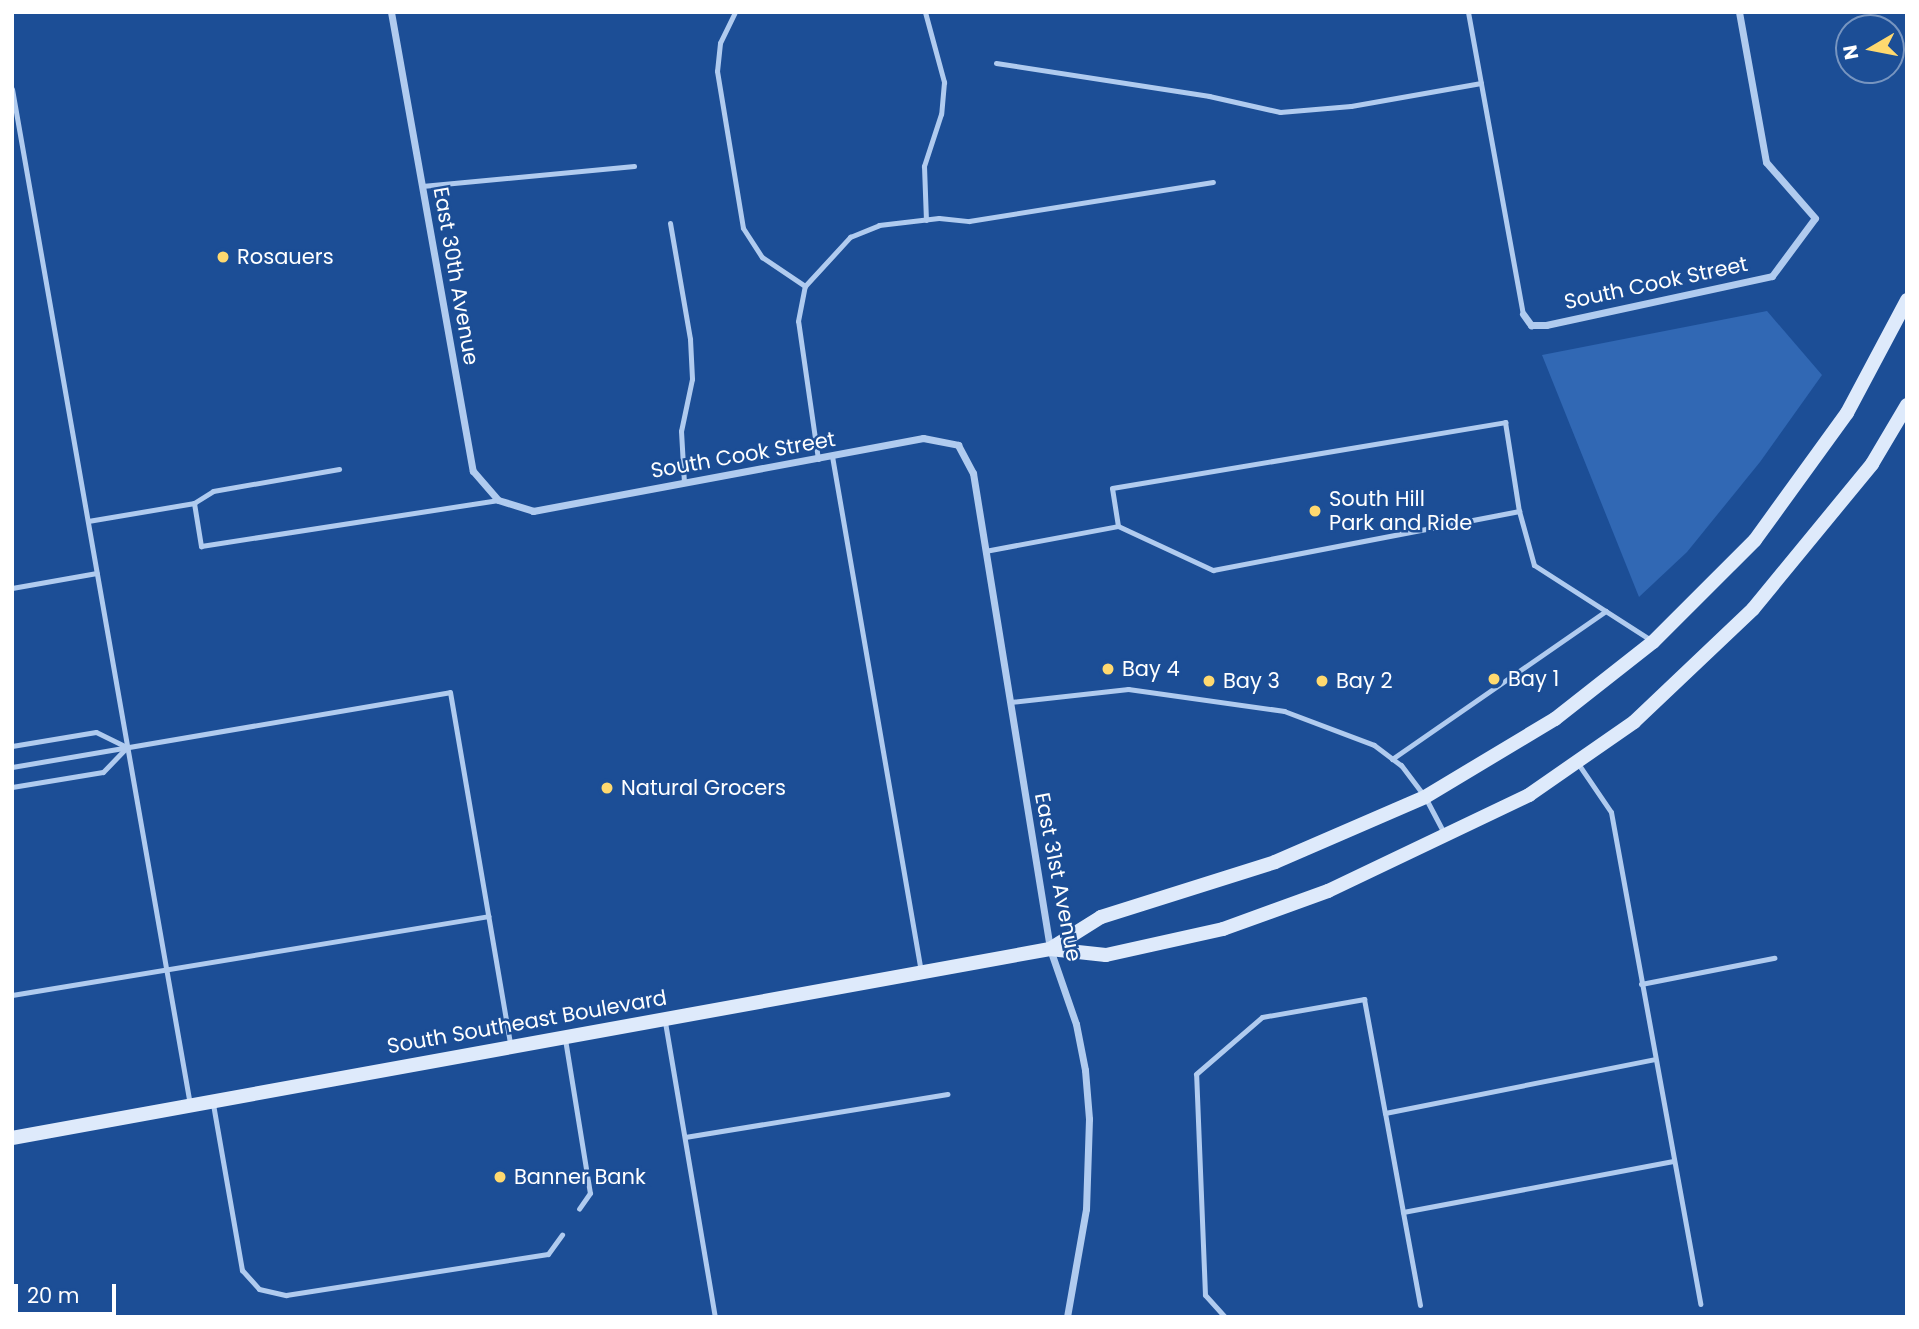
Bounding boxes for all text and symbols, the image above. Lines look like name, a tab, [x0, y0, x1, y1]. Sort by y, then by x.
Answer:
north arrow	[1835, 14, 1905, 84]
text: N	[1836, 43, 1865, 62]
street label: East 30th Avenue	[428, 185, 484, 367]
place label: Rosauers	[237, 244, 334, 270]
marker: Rosauers	[215, 249, 231, 265]
street label: South Cook Street	[1562, 251, 1750, 315]
street label: South Cook Street	[649, 426, 837, 484]
place label: South Hill Park and Ride	[1329, 486, 1472, 536]
marker: South Hill Park and Ride	[1307, 503, 1323, 519]
place label: Bay 4	[1122, 656, 1180, 682]
marker: Bay 4	[1100, 661, 1116, 677]
place label: Bay 1	[1508, 666, 1559, 692]
place label: Bay 3	[1223, 668, 1280, 694]
place label: Bay 2	[1336, 668, 1393, 694]
marker: Bay 1	[1486, 671, 1502, 687]
marker: Bay 3	[1201, 673, 1217, 689]
marker: Bay 2	[1314, 673, 1330, 689]
place label: Natural Grocers	[621, 775, 786, 801]
marker: Natural Grocers	[599, 780, 615, 796]
street label: East 31st Avenue	[1029, 791, 1087, 963]
street label: South Southeast Boulevard	[385, 985, 669, 1059]
place label: Banner Bank	[514, 1164, 646, 1190]
marker: Banner Bank	[492, 1169, 508, 1185]
scale bar	[18, 1270, 119, 1314]
text: 20 m	[27, 1281, 80, 1310]

